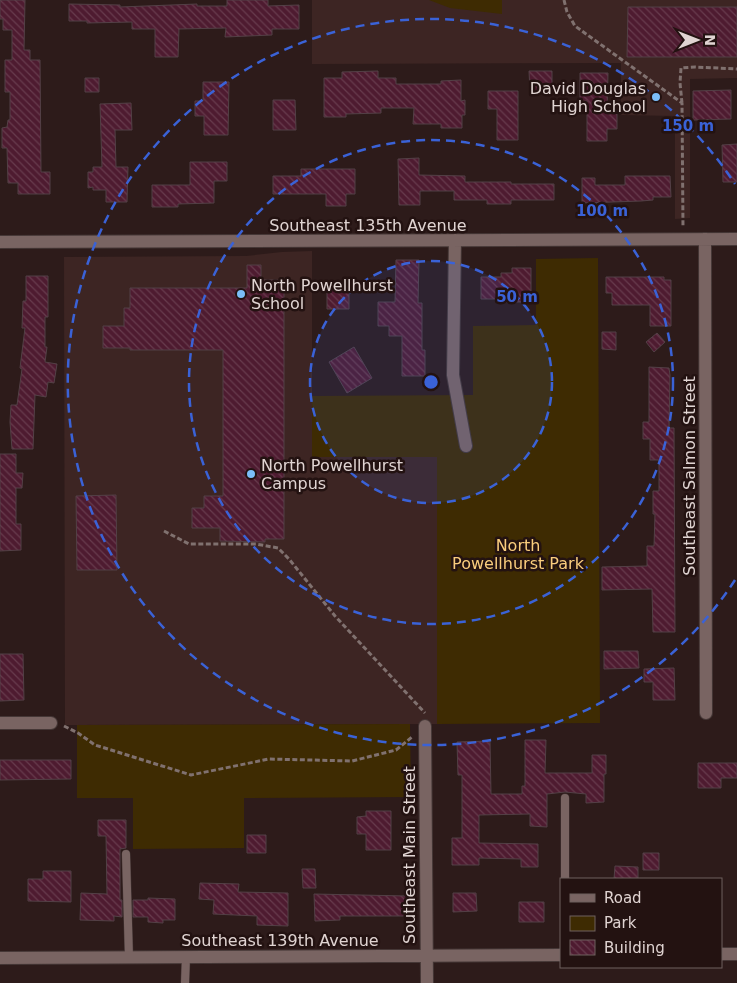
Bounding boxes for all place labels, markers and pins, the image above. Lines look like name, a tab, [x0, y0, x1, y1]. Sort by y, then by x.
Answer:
place label: David Douglas High School	[530, 79, 646, 116]
marker: David Douglas High School	[650, 91, 662, 103]
place label: North Powellhurst School	[251, 276, 393, 313]
marker: North Powellhurst School	[235, 288, 247, 300]
centre of rings	[422, 373, 440, 391]
place label: North Powellhurst Campus	[261, 456, 403, 493]
marker: North Powellhurst Campus	[245, 468, 257, 480]

